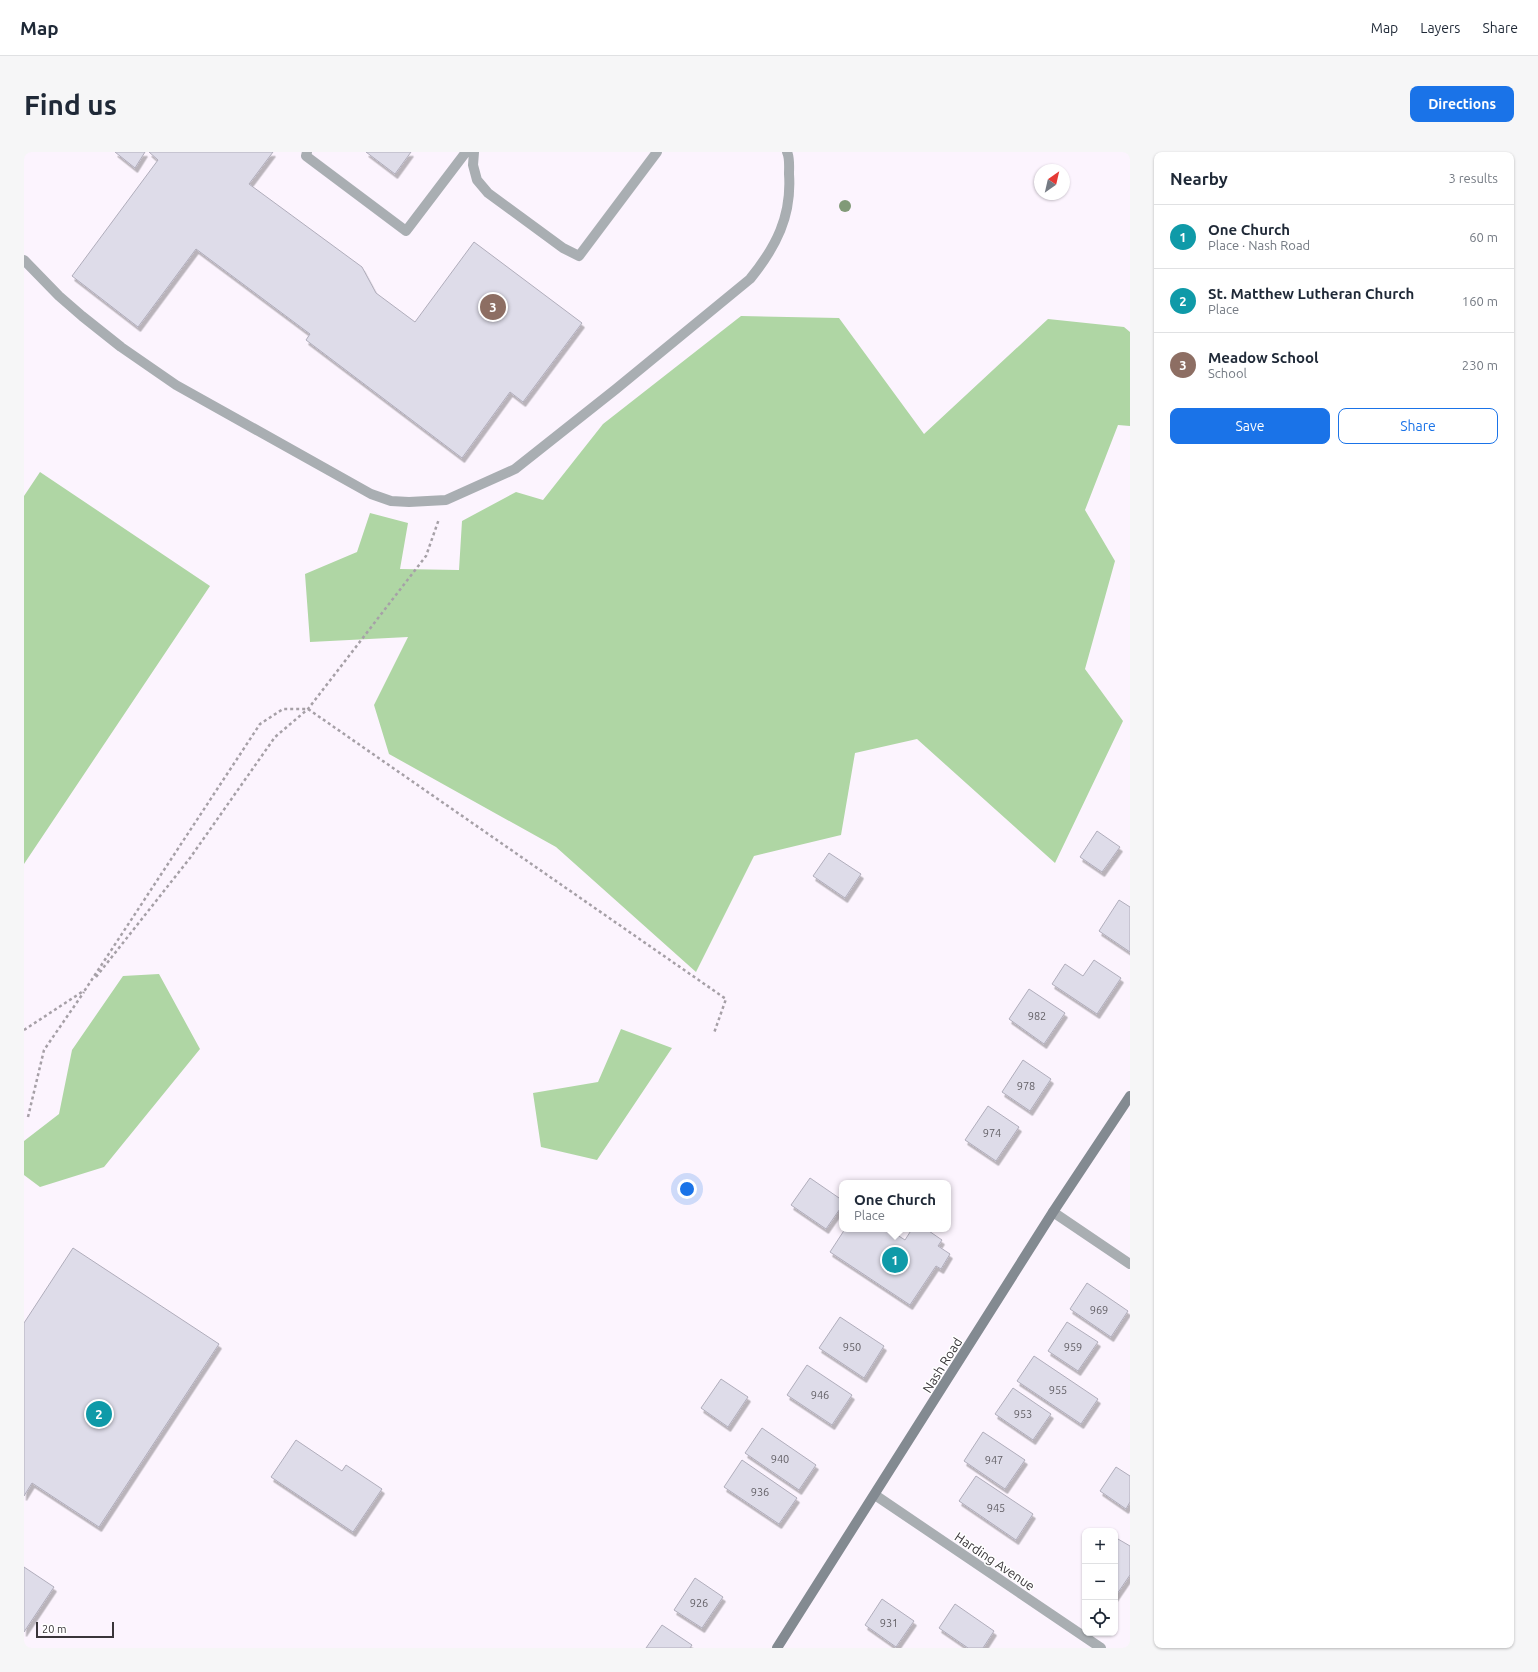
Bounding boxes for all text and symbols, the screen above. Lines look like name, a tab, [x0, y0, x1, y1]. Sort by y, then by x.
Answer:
text: Map	[20, 17, 59, 39]
text: Map	[1371, 20, 1398, 36]
text: Layers	[1420, 20, 1460, 36]
text: Share	[1482, 20, 1518, 36]
button: Directions	[1410, 86, 1514, 122]
text: Find us	[24, 89, 117, 120]
north arrow	[1034, 164, 1070, 200]
text: Nearby	[1170, 169, 1228, 188]
text: 3 results	[1448, 171, 1498, 185]
text: One Church	[1208, 221, 1290, 238]
text: 1	[1179, 230, 1187, 244]
text: 60 m	[1469, 230, 1498, 244]
text: Place · Nash Road	[1208, 238, 1310, 252]
text: St. Matthew Lutheran Church	[1208, 285, 1414, 302]
pin: 3	[480, 292, 506, 322]
text: 2	[1179, 294, 1187, 308]
text: 160 m	[1462, 294, 1498, 308]
text: Place	[1208, 302, 1239, 316]
text: Meadow School	[1208, 349, 1319, 366]
text: 3	[1179, 358, 1187, 372]
text: 230 m	[1462, 358, 1498, 372]
text: School	[1208, 366, 1247, 380]
button: Save	[1170, 408, 1330, 444]
button: Share	[1338, 408, 1498, 444]
house number: 982	[1028, 1010, 1046, 1022]
house number: 978	[1017, 1080, 1035, 1092]
house number: 974	[983, 1127, 1001, 1139]
your location	[677, 1179, 697, 1199]
popup	[839, 1180, 951, 1232]
text: One Church	[854, 1191, 936, 1208]
text: Place	[854, 1208, 885, 1222]
pin: 1	[882, 1245, 908, 1275]
house number: 969	[1090, 1304, 1108, 1316]
street label: Nash Road	[920, 1335, 964, 1395]
house number: 950	[843, 1341, 861, 1353]
house number: 959	[1064, 1341, 1082, 1353]
house number: 955	[1049, 1384, 1067, 1396]
house number: 946	[811, 1389, 829, 1401]
pin: 2	[86, 1399, 112, 1429]
house number: 953	[1014, 1408, 1032, 1420]
house number: 940	[771, 1453, 789, 1465]
house number: 947	[985, 1454, 1003, 1466]
house number: 936	[751, 1486, 769, 1498]
house number: 945	[987, 1502, 1005, 1514]
map controls	[1082, 1528, 1118, 1636]
button: +	[1082, 1528, 1118, 1564]
street label: Harding Avenue	[952, 1529, 1038, 1593]
button: −	[1082, 1564, 1118, 1600]
house number: 926	[690, 1597, 708, 1609]
button: locate	[1082, 1600, 1118, 1636]
house number: 931	[880, 1617, 898, 1629]
scale bar	[36, 1620, 114, 1639]
text: 20 m	[42, 1623, 66, 1635]

